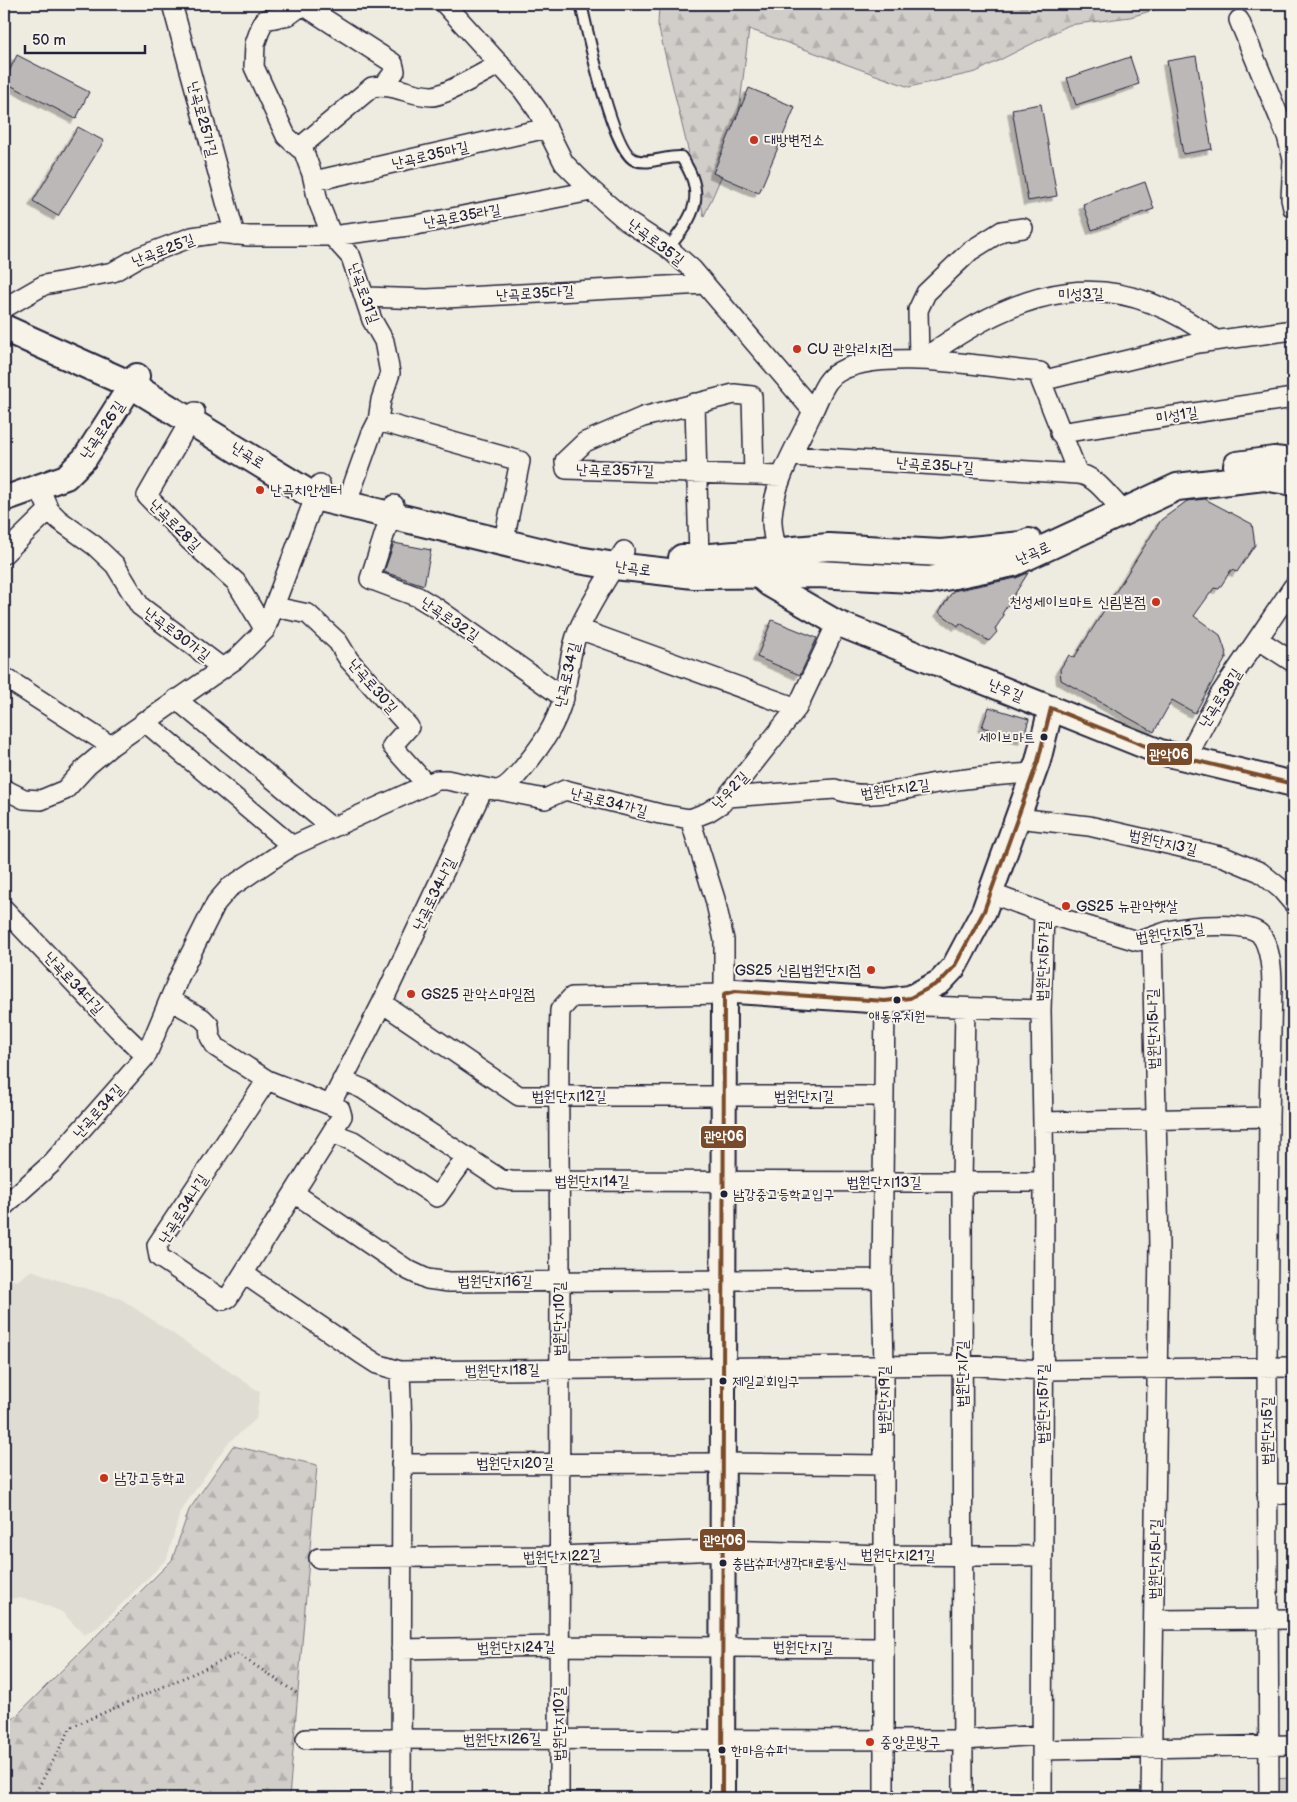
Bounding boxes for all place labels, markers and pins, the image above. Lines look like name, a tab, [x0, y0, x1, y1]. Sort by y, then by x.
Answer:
place label: 대방변전소	[764, 131, 824, 150]
marker: 대방변전소	[748, 134, 760, 146]
place label: CU 관악리치점	[807, 340, 893, 359]
marker: CU 관악리치점	[791, 343, 803, 355]
place label: 난곡치안센터	[270, 481, 342, 500]
marker: 난곡치안센터	[254, 484, 266, 496]
place label: 천성세이브마트 신림본점	[1009, 593, 1146, 612]
marker: 천성세이브마트 신림본점	[1150, 596, 1162, 608]
place label: 세이브마트	[979, 729, 1035, 746]
marker: 세이브마트	[1039, 732, 1049, 742]
place label: GS25 뉴관악햇살	[1076, 897, 1178, 916]
marker: GS25 뉴관악햇살	[1060, 900, 1072, 912]
place label: GS25 신림법원단지점	[735, 961, 861, 980]
marker: GS25 신림법원단지점	[865, 964, 877, 976]
place label: GS25 관악스마일점	[421, 985, 535, 1004]
marker: GS25 관악스마일점	[405, 988, 417, 1000]
marker: 애동유치원	[892, 995, 902, 1005]
place label: 애동유치원	[869, 1008, 925, 1025]
place label: 남강중고등학교입구	[733, 1186, 834, 1203]
marker: 남강중고등학교입구	[719, 1189, 729, 1199]
place label: 제일교회입구	[732, 1373, 800, 1390]
marker: 제일교회입구	[718, 1376, 728, 1386]
place label: 남강고등학교	[114, 1469, 186, 1488]
marker: 남강고등학교	[98, 1472, 110, 1484]
place label: 충남슈퍼.생각대로통신	[732, 1555, 847, 1572]
marker: 충남슈퍼.생각대로통신	[718, 1558, 728, 1568]
place label: 중앙문방구	[880, 1733, 940, 1752]
marker: 중앙문방구	[864, 1736, 876, 1748]
place label: 한마음슈퍼	[731, 1742, 787, 1759]
marker: 한마음슈퍼	[717, 1745, 727, 1755]

